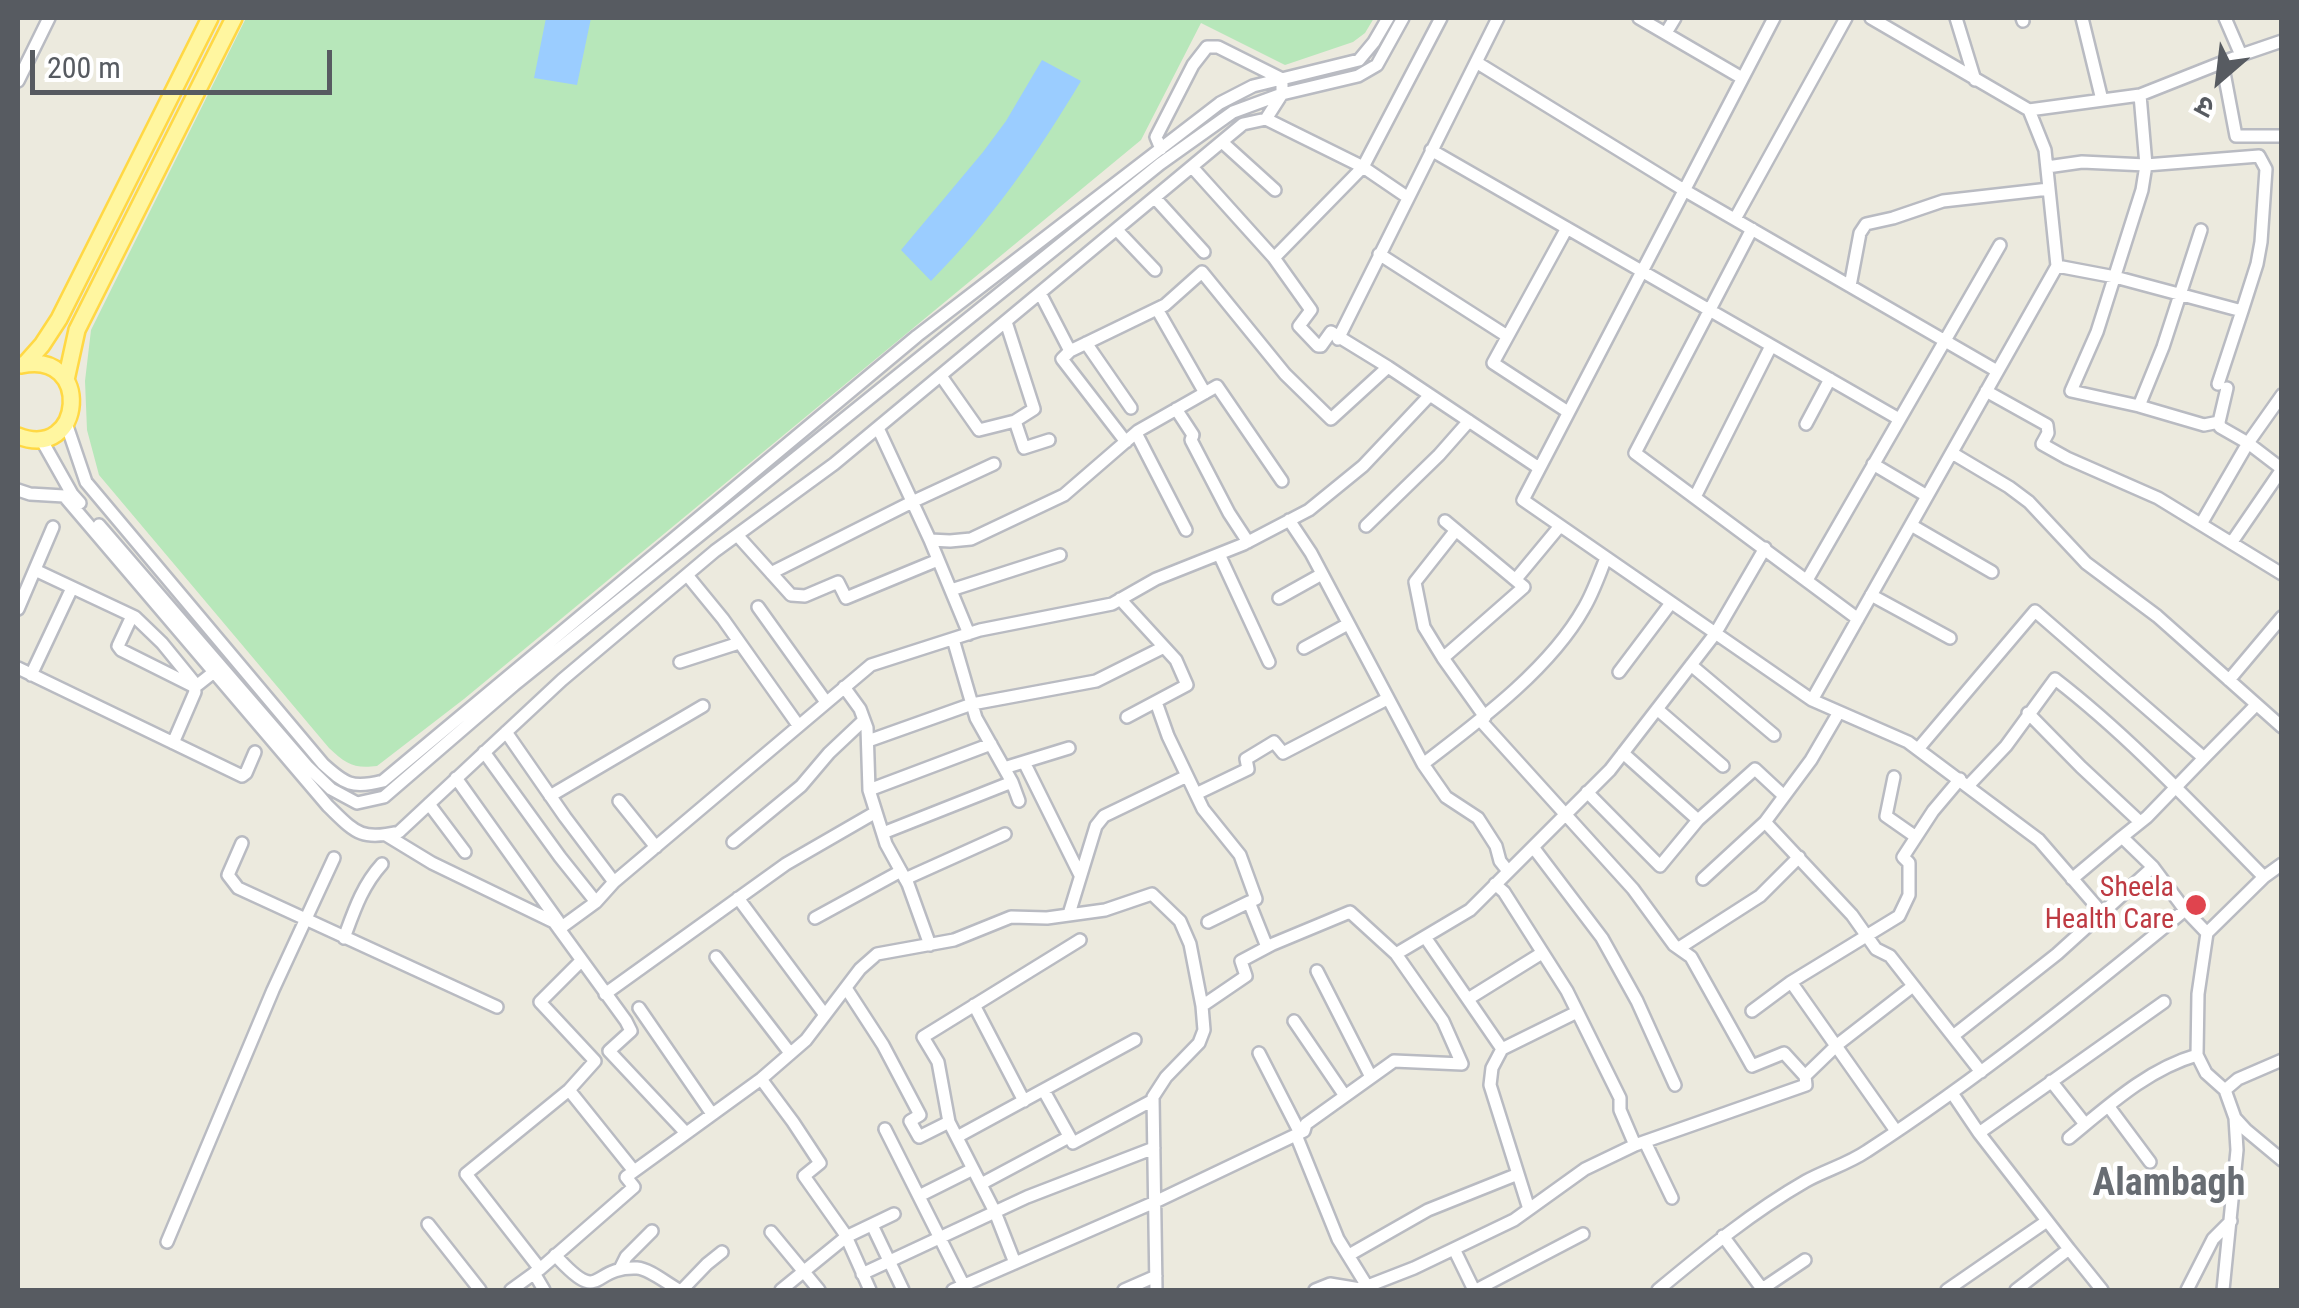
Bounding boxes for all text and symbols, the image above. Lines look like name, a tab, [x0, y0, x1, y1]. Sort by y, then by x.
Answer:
scale bar	[35, 30, 338, 92]
north arrow	[2169, 30, 2269, 130]
text: 200 m	[47, 50, 121, 85]
text: उ	[2190, 89, 2220, 125]
place label: Sheela Health Care	[2045, 872, 2174, 938]
marker: Sheela Health Care	[2183, 892, 2209, 918]
district label: Alambagh	[2093, 1162, 2245, 1208]

